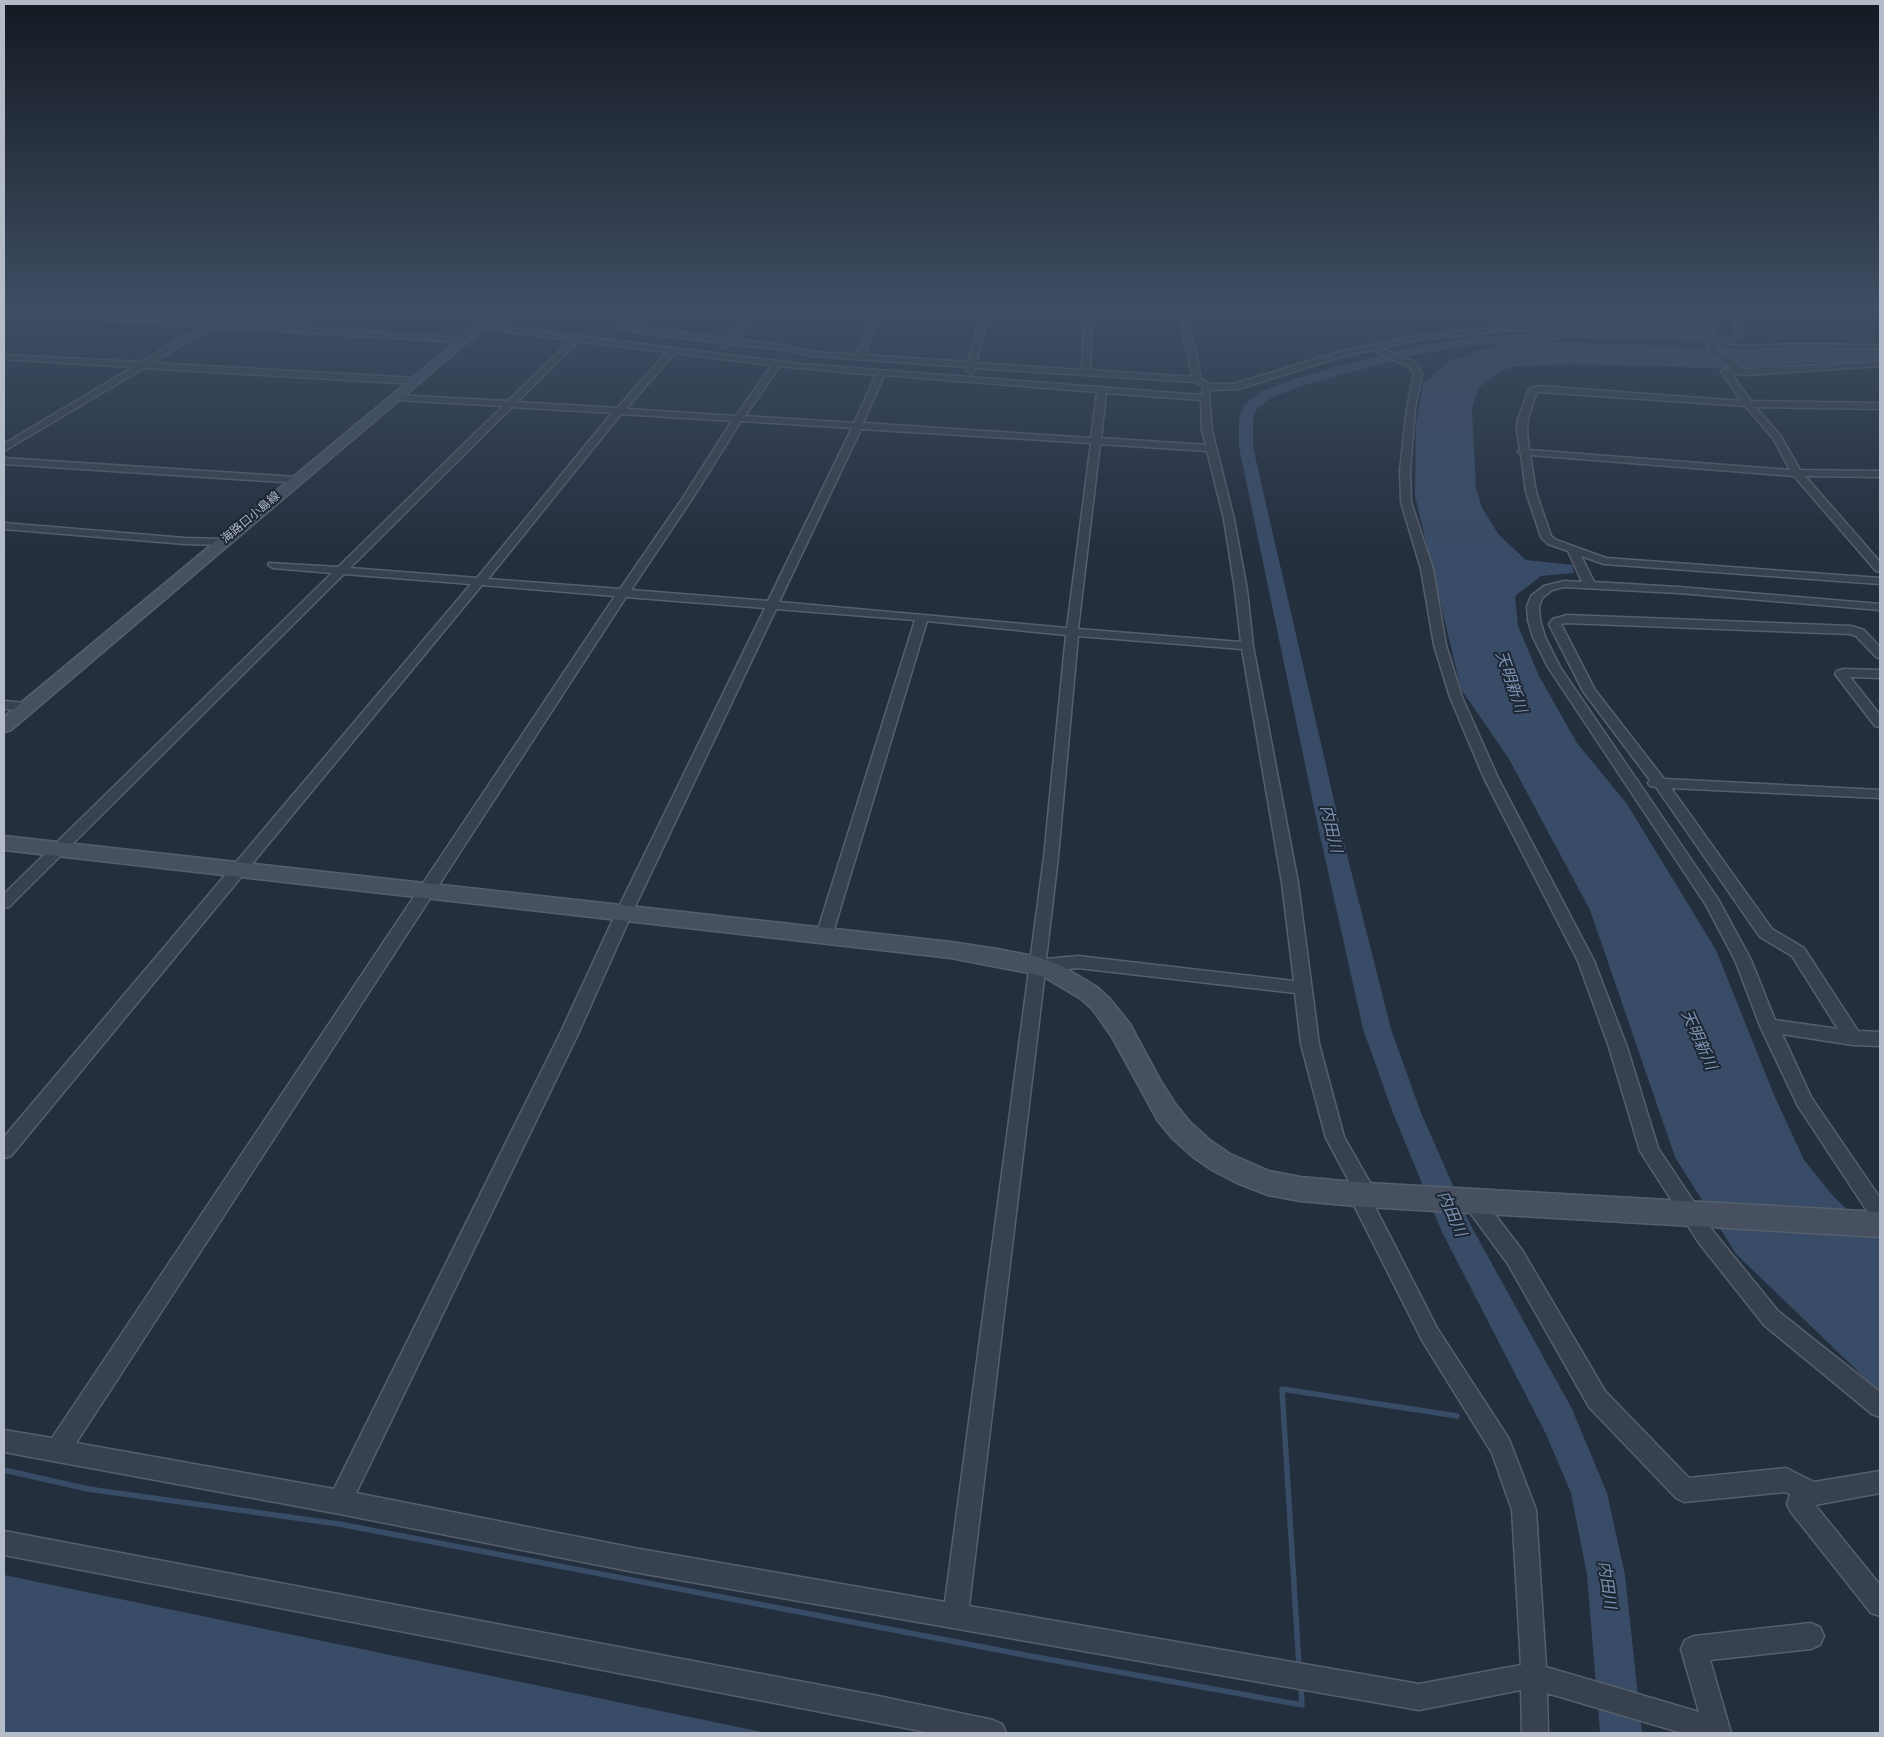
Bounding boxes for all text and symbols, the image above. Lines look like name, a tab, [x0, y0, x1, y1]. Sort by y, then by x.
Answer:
street label: 海路口小島線	[219, 489, 283, 547]
water label: 天明新川	[1491, 649, 1529, 715]
water label: 内田川	[1315, 803, 1345, 855]
water label: 天明新川	[1676, 1007, 1720, 1073]
water label: 内田川	[1432, 1188, 1470, 1240]
water label: 内田川	[1593, 1560, 1619, 1610]

